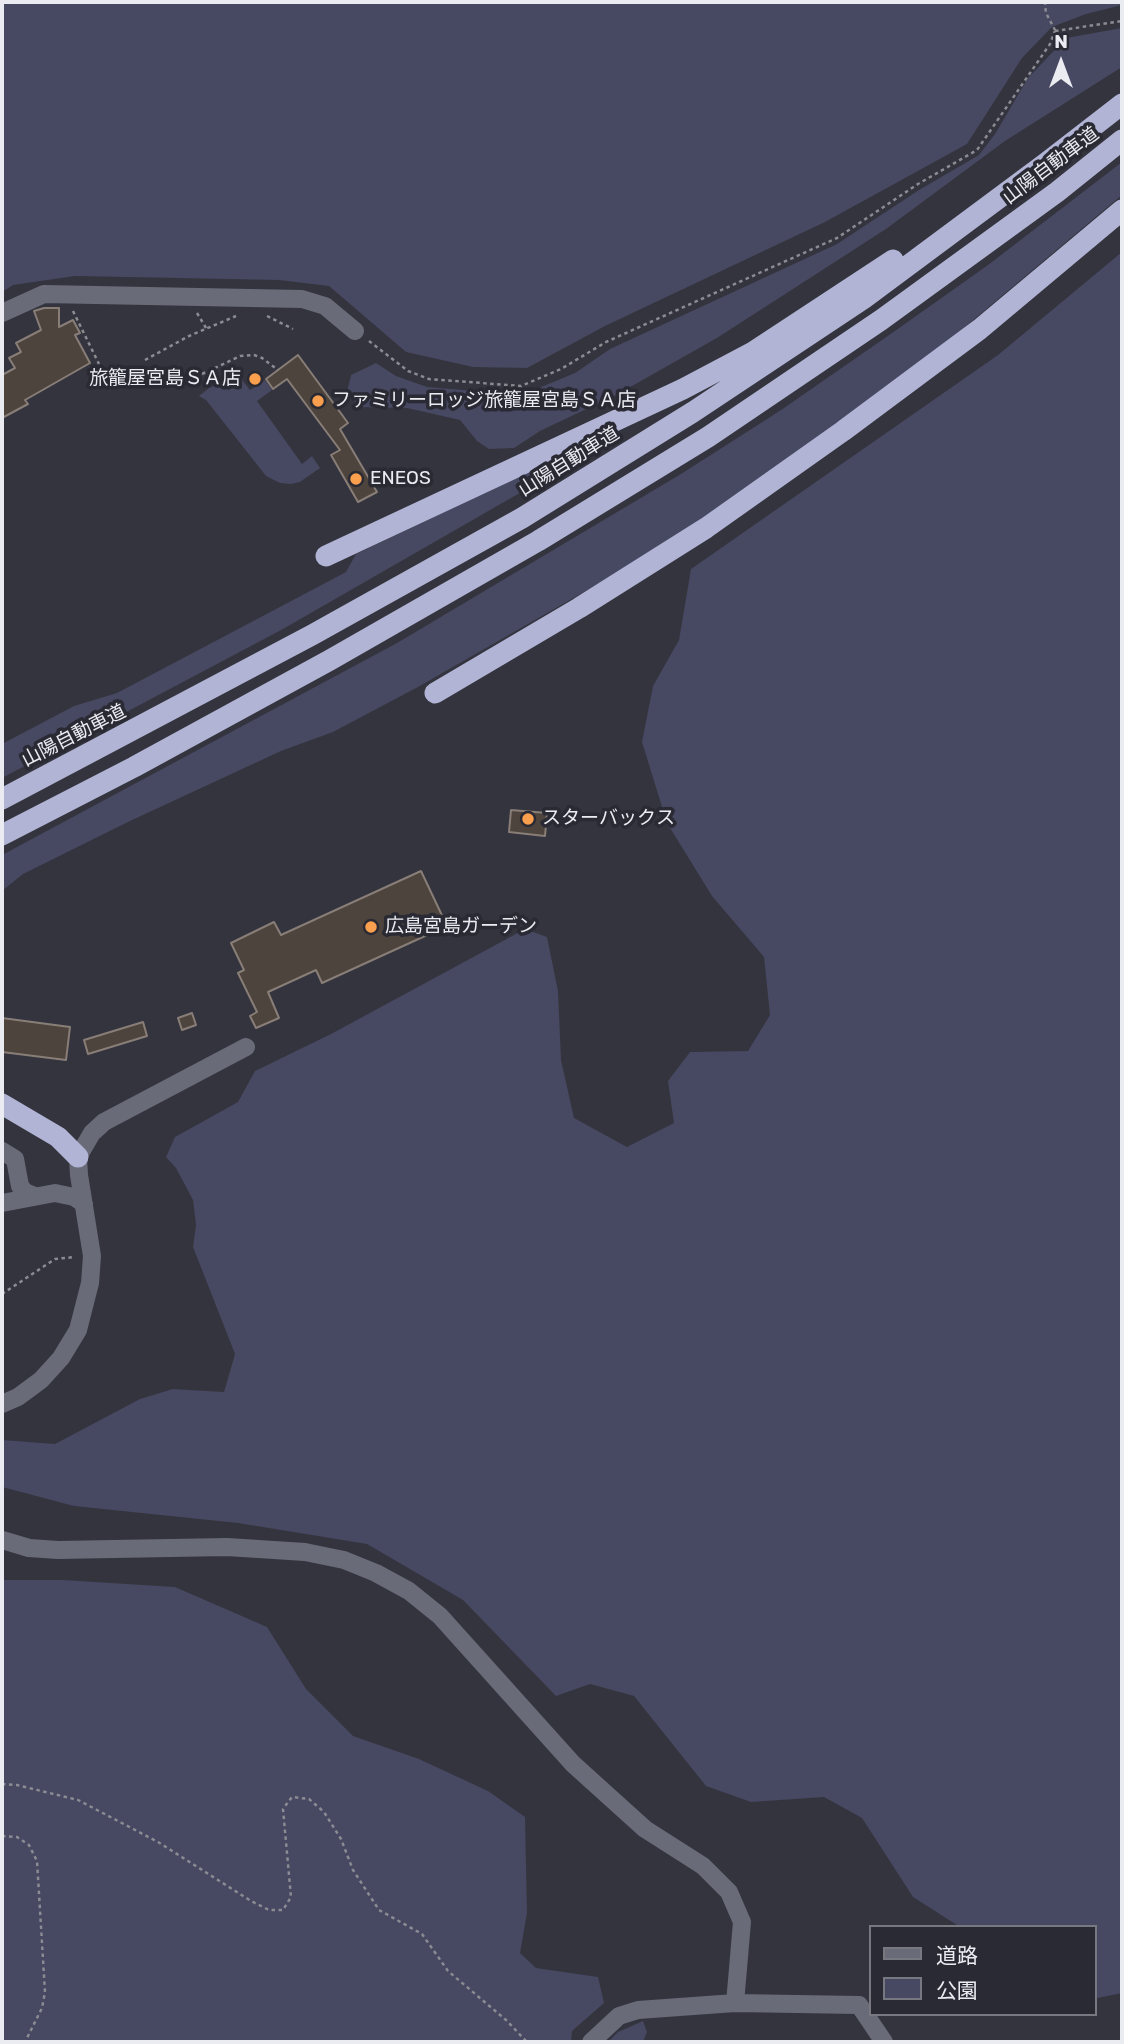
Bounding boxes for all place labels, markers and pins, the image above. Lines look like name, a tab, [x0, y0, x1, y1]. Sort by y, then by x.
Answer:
place label: 旅籠屋宮島ＳＡ店	[89, 368, 241, 390]
marker: 旅籠屋宮島ＳＡ店	[247, 371, 263, 387]
place label: ファミリーロッジ旅籠屋宮島ＳＡ店	[332, 390, 636, 412]
marker: ファミリーロッジ旅籠屋宮島ＳＡ店	[310, 393, 326, 409]
place label: ENEOS	[370, 468, 431, 490]
marker: ENEOS	[348, 471, 364, 487]
place label: スターバックス	[542, 808, 675, 830]
marker: スターバックス	[520, 811, 536, 827]
place label: 広島宮島ガーデン	[385, 916, 537, 938]
marker: 広島宮島ガーデン	[363, 919, 379, 935]

